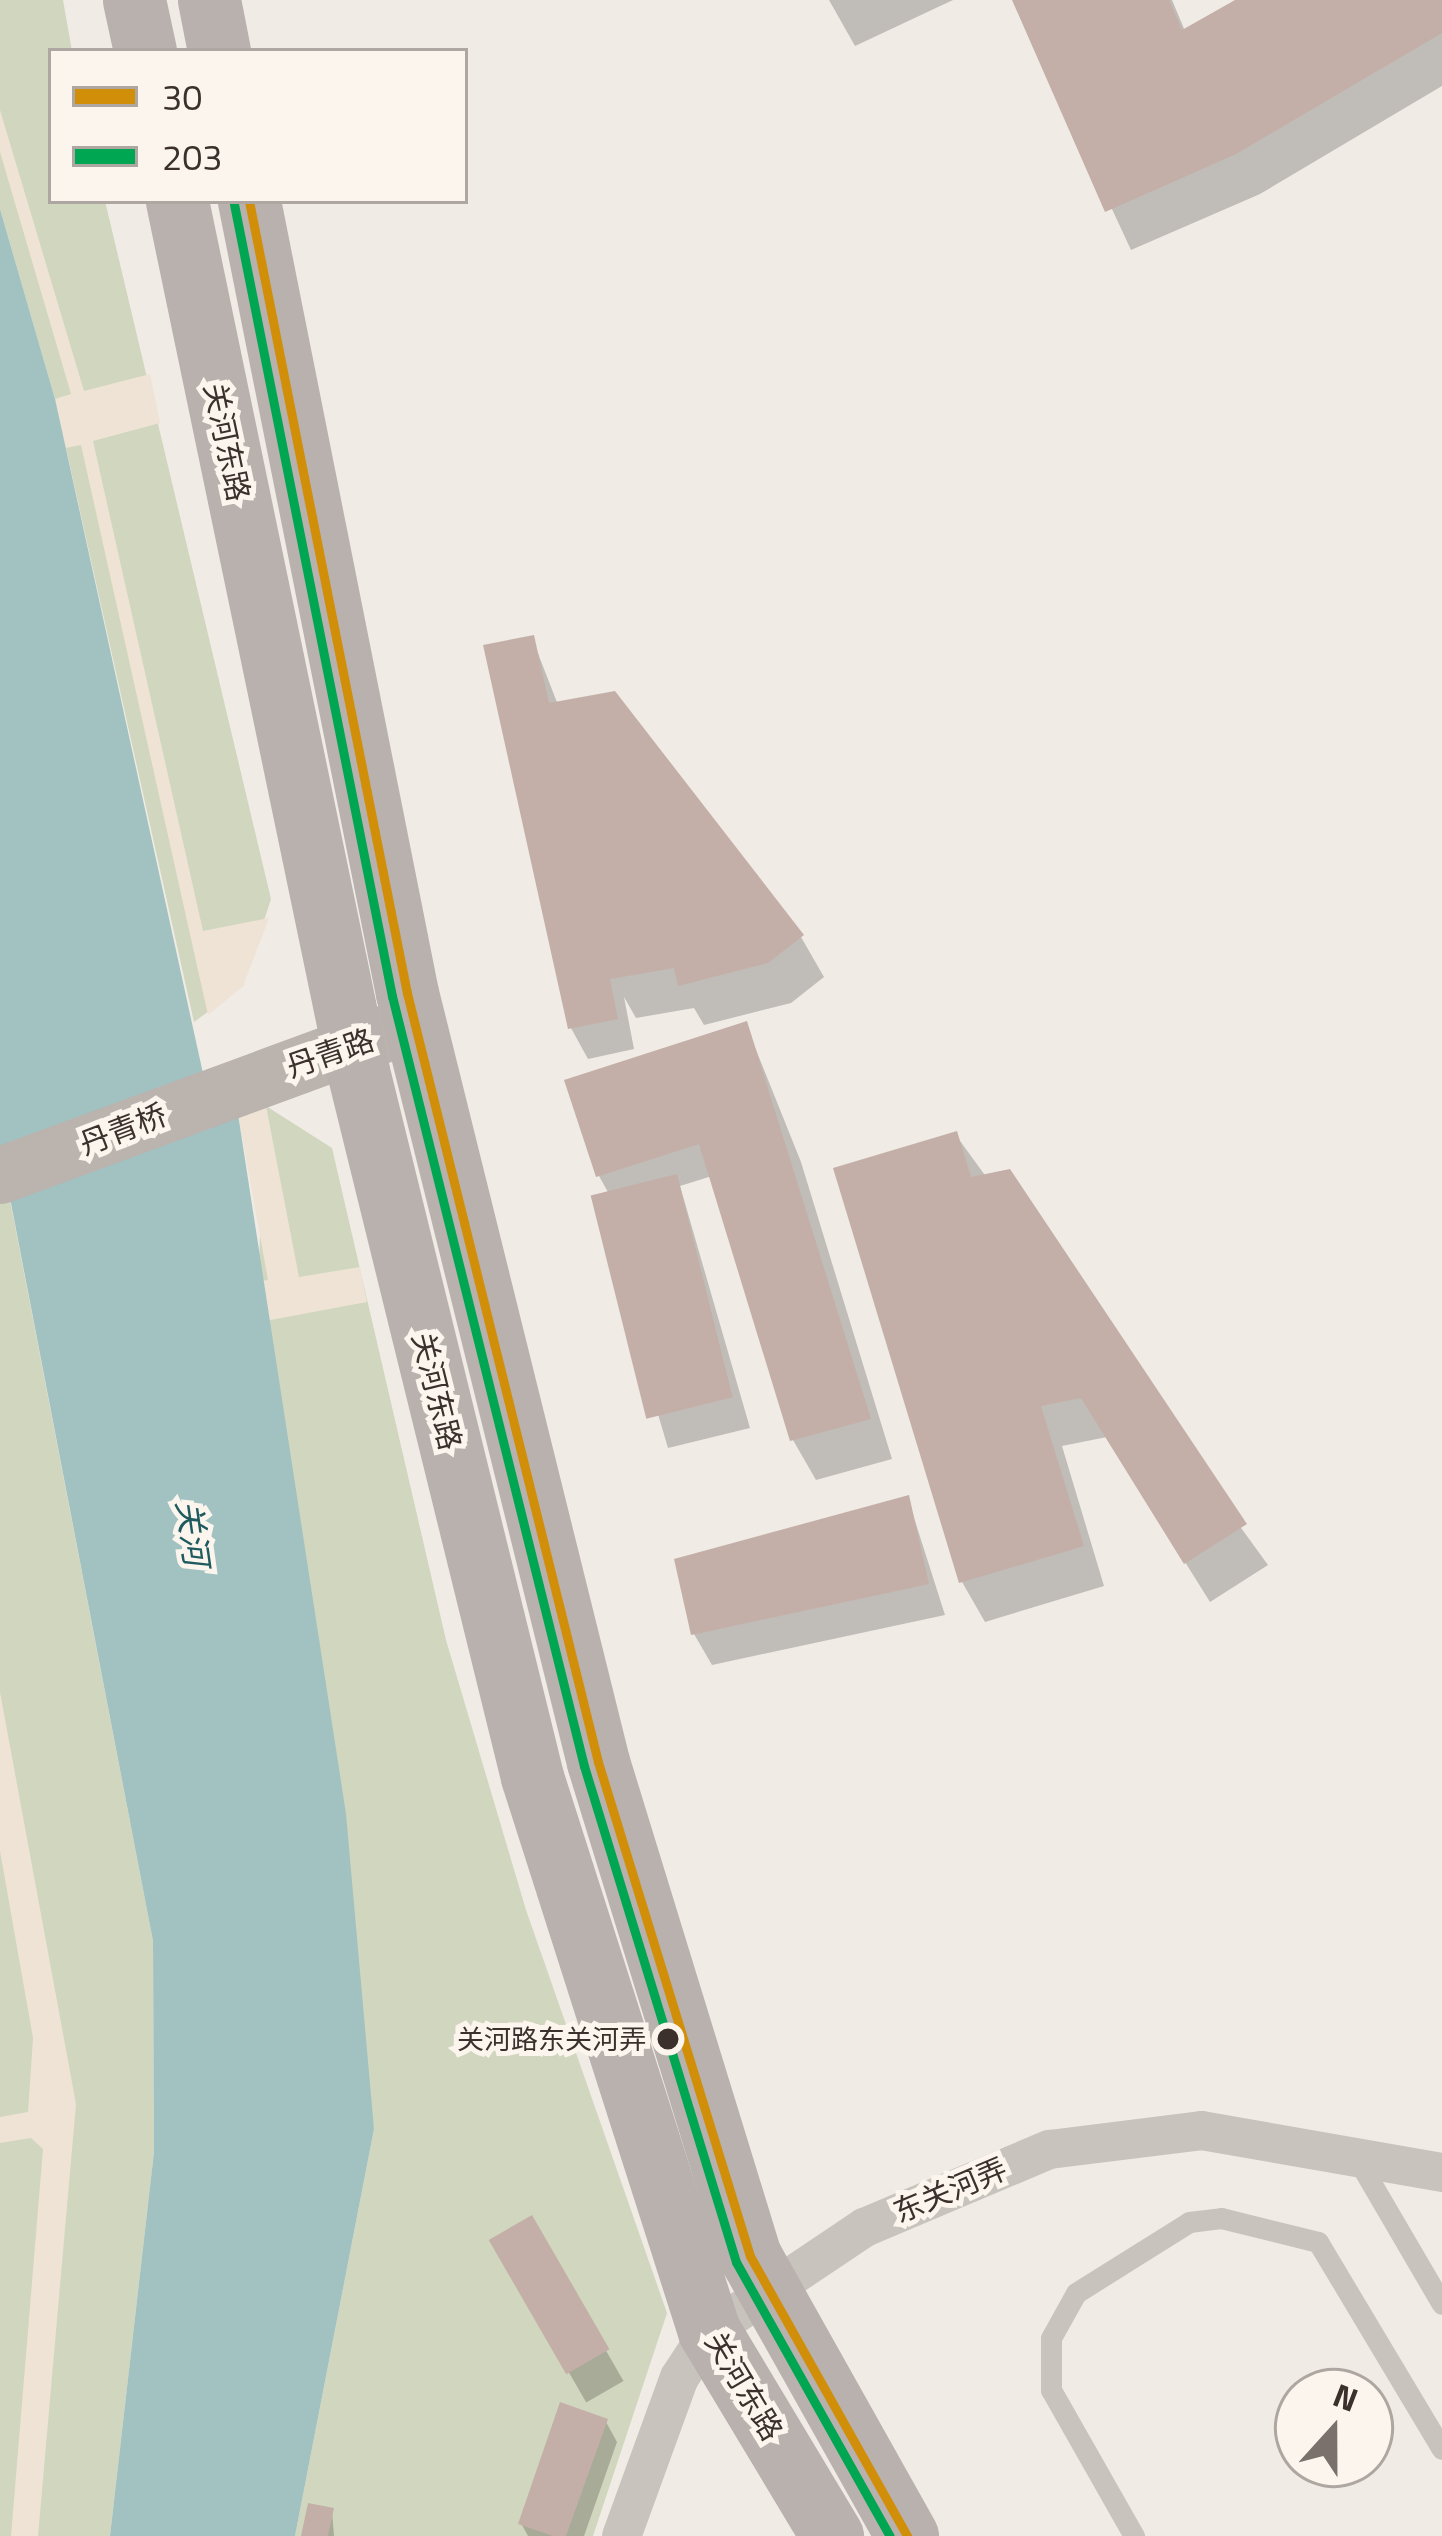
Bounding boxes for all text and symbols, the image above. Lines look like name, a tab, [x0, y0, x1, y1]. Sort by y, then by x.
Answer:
legend	[48, 48, 468, 204]
text: 30	[162, 69, 202, 124]
text: 203	[162, 129, 222, 184]
street label: 关河东路	[197, 380, 257, 504]
street label: 丹青路	[282, 1021, 378, 1085]
street label: 丹青桥	[75, 1096, 171, 1162]
street label: 关河东路	[405, 1328, 469, 1454]
water label: 关河	[168, 1498, 216, 1568]
place label: 关河路东关河弄	[457, 2023, 646, 2055]
marker: 关河路东关河弄	[657, 2028, 679, 2050]
street label: 东关河弄	[888, 2150, 1012, 2230]
street label: 关河东路	[698, 2325, 790, 2447]
north arrow	[1274, 2368, 1394, 2488]
text: N	[1326, 2370, 1365, 2425]

